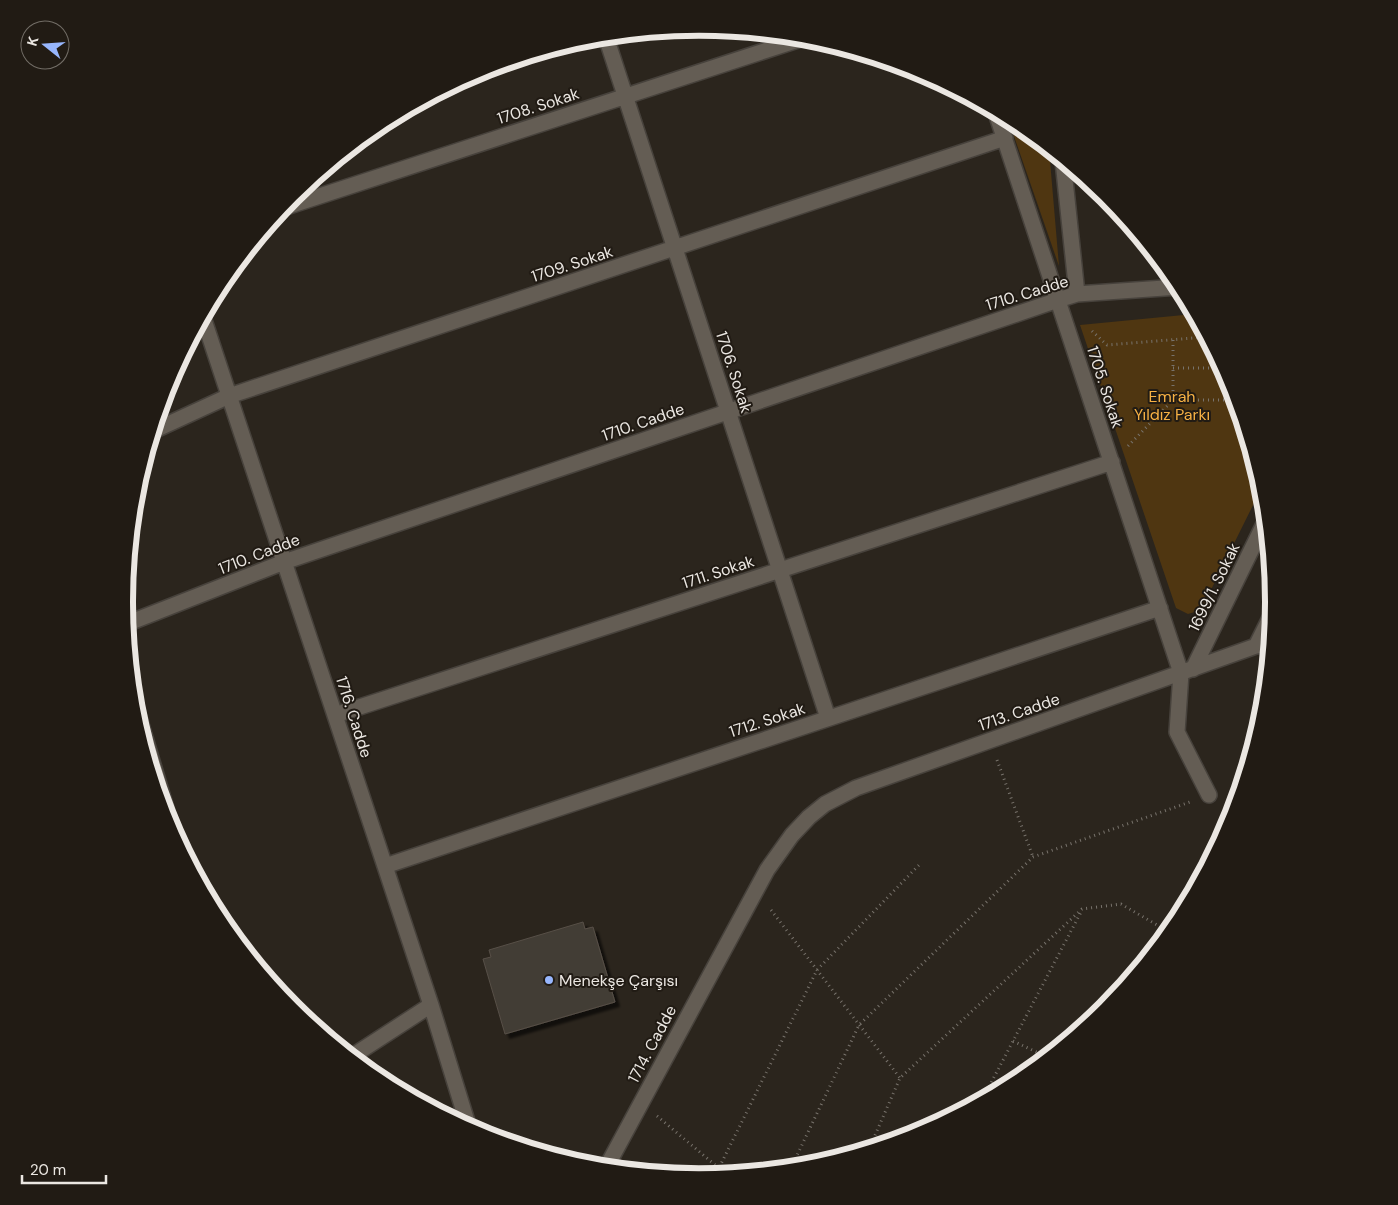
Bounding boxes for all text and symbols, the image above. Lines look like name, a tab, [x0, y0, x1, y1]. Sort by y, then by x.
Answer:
north arrow	[20, 20, 70, 70]
text: K	[23, 34, 43, 48]
street label: 1708. Sokak	[494, 83, 582, 129]
street label: 1709. Sokak	[528, 241, 616, 287]
street label: 1710. Cadde	[983, 270, 1071, 316]
street label: 1706. Sokak	[711, 329, 757, 415]
street label: 1705. Sokak	[1082, 343, 1128, 431]
park label: Emrah Yıldız Parkı	[1134, 386, 1210, 425]
street label: 1710. Cadde	[599, 398, 687, 446]
street label: 1710. Cadde	[215, 529, 303, 579]
street label: 1699/1. Sokak	[1183, 539, 1245, 635]
street label: 1711. Sokak	[679, 550, 757, 594]
street label: 1716. Cadde	[331, 673, 377, 761]
street label: 1713. Cadde	[975, 688, 1063, 736]
street label: 1712. Sokak	[726, 698, 808, 742]
place label: Menekşe Çarşısı	[559, 970, 678, 991]
marker: Menekşe Çarşısı	[543, 974, 555, 986]
street label: 1714. Cadde	[623, 1002, 681, 1086]
scale bar	[22, 1152, 106, 1184]
text: 20 m	[30, 1160, 66, 1180]

